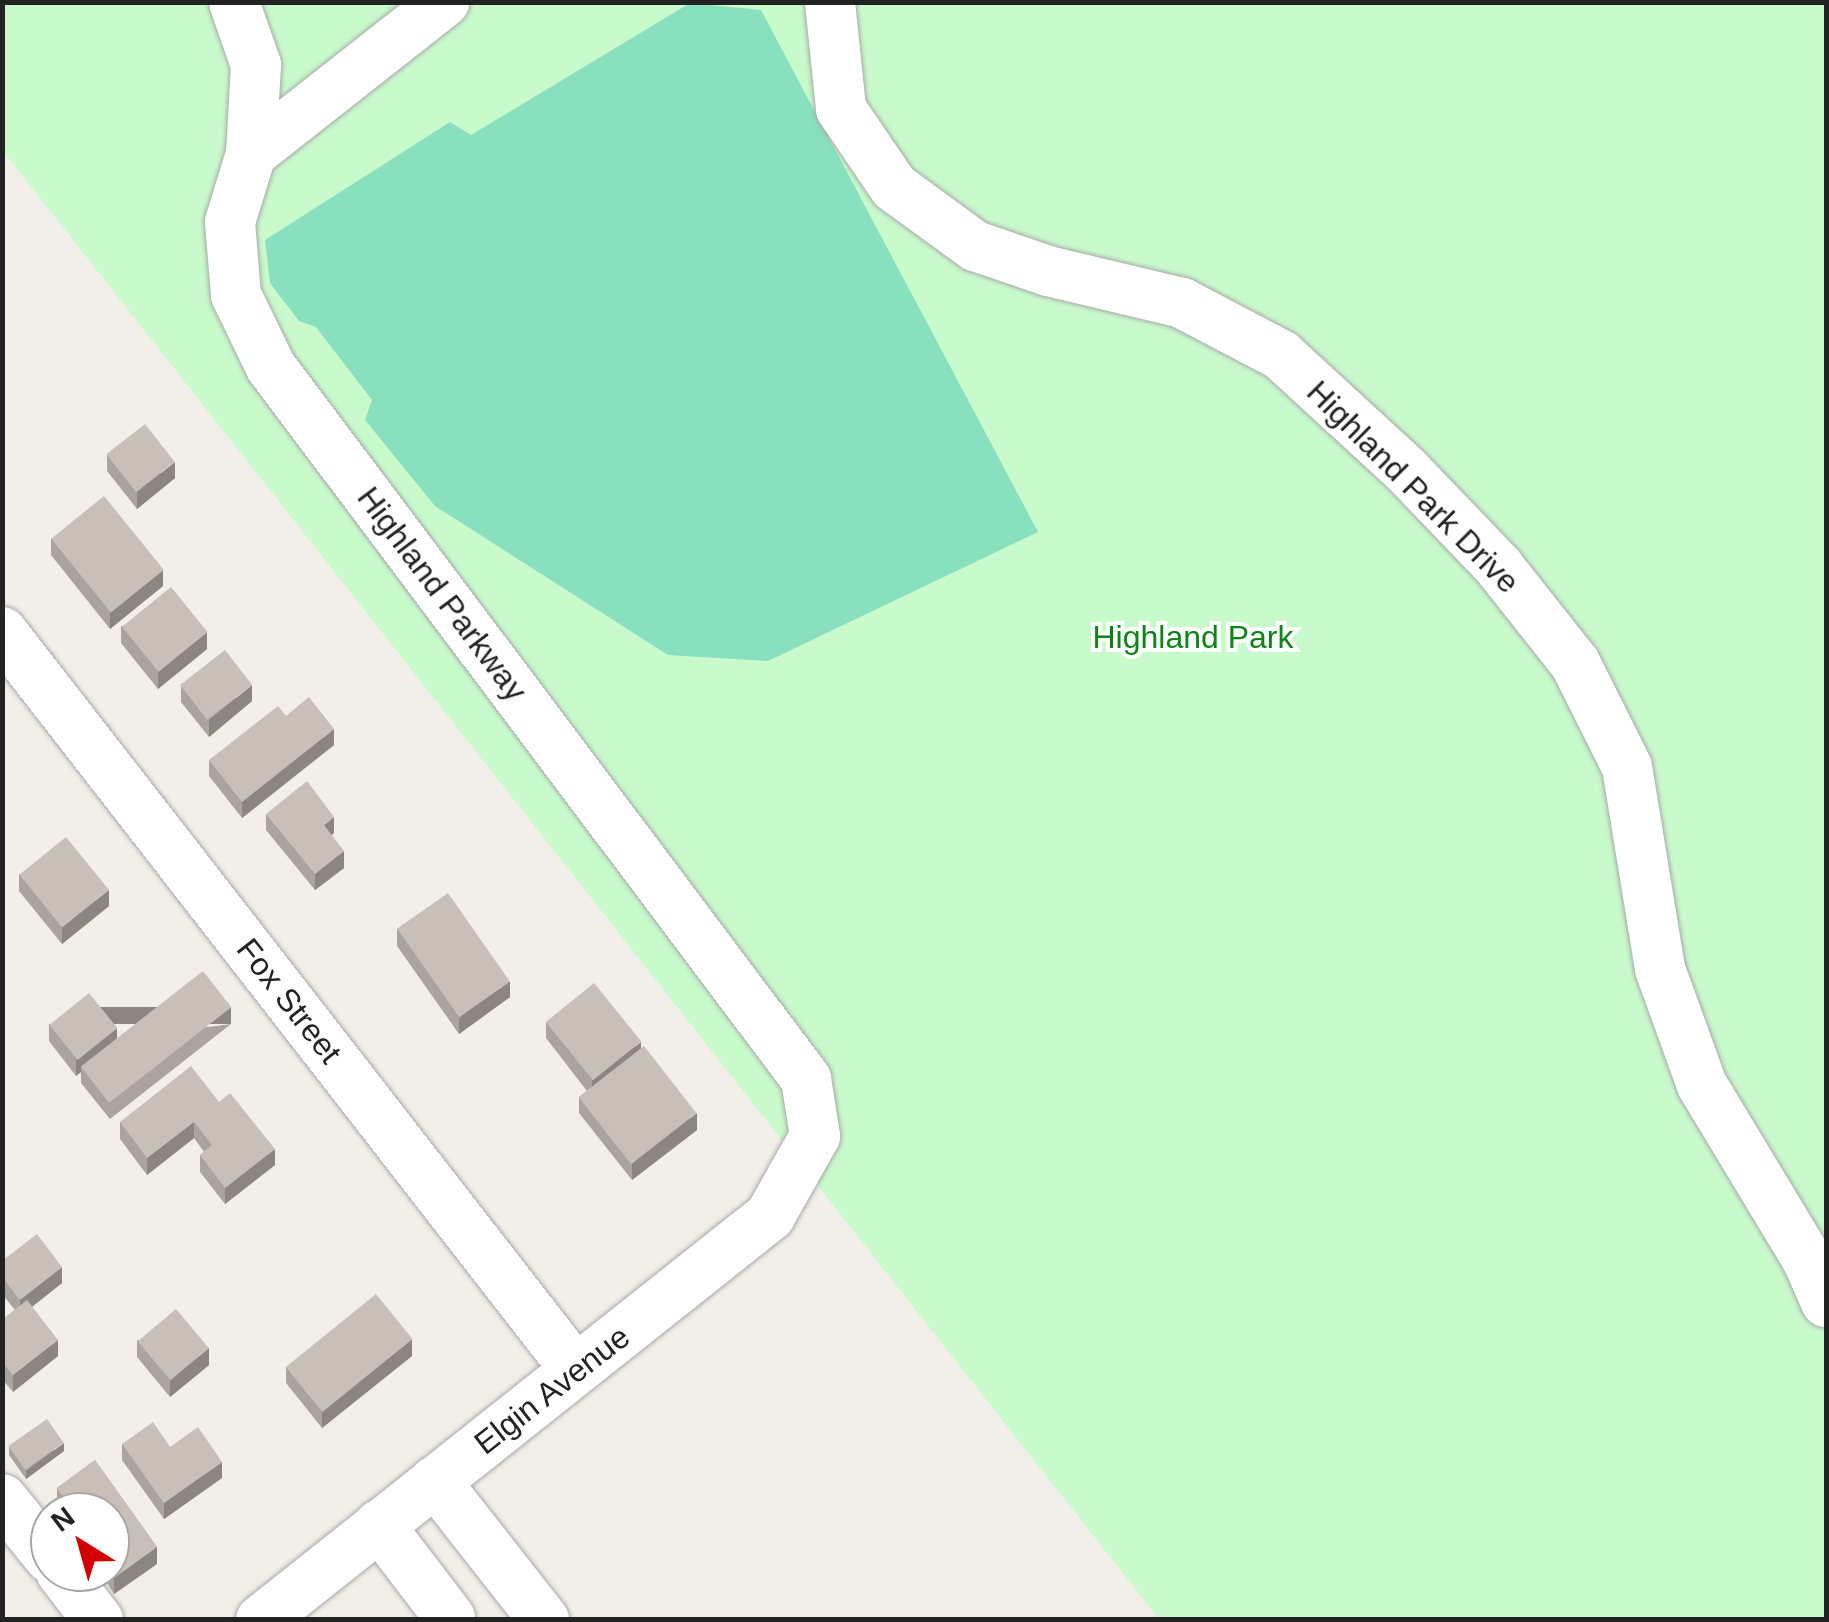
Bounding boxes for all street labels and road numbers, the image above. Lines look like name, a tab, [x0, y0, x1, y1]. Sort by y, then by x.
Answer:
street label: Highland Park Drive	[1299, 373, 1527, 601]
street label: Highland Parkway	[349, 479, 535, 709]
street label: Fox Street	[228, 931, 350, 1071]
street label: Elgin Avenue	[466, 1317, 638, 1463]

